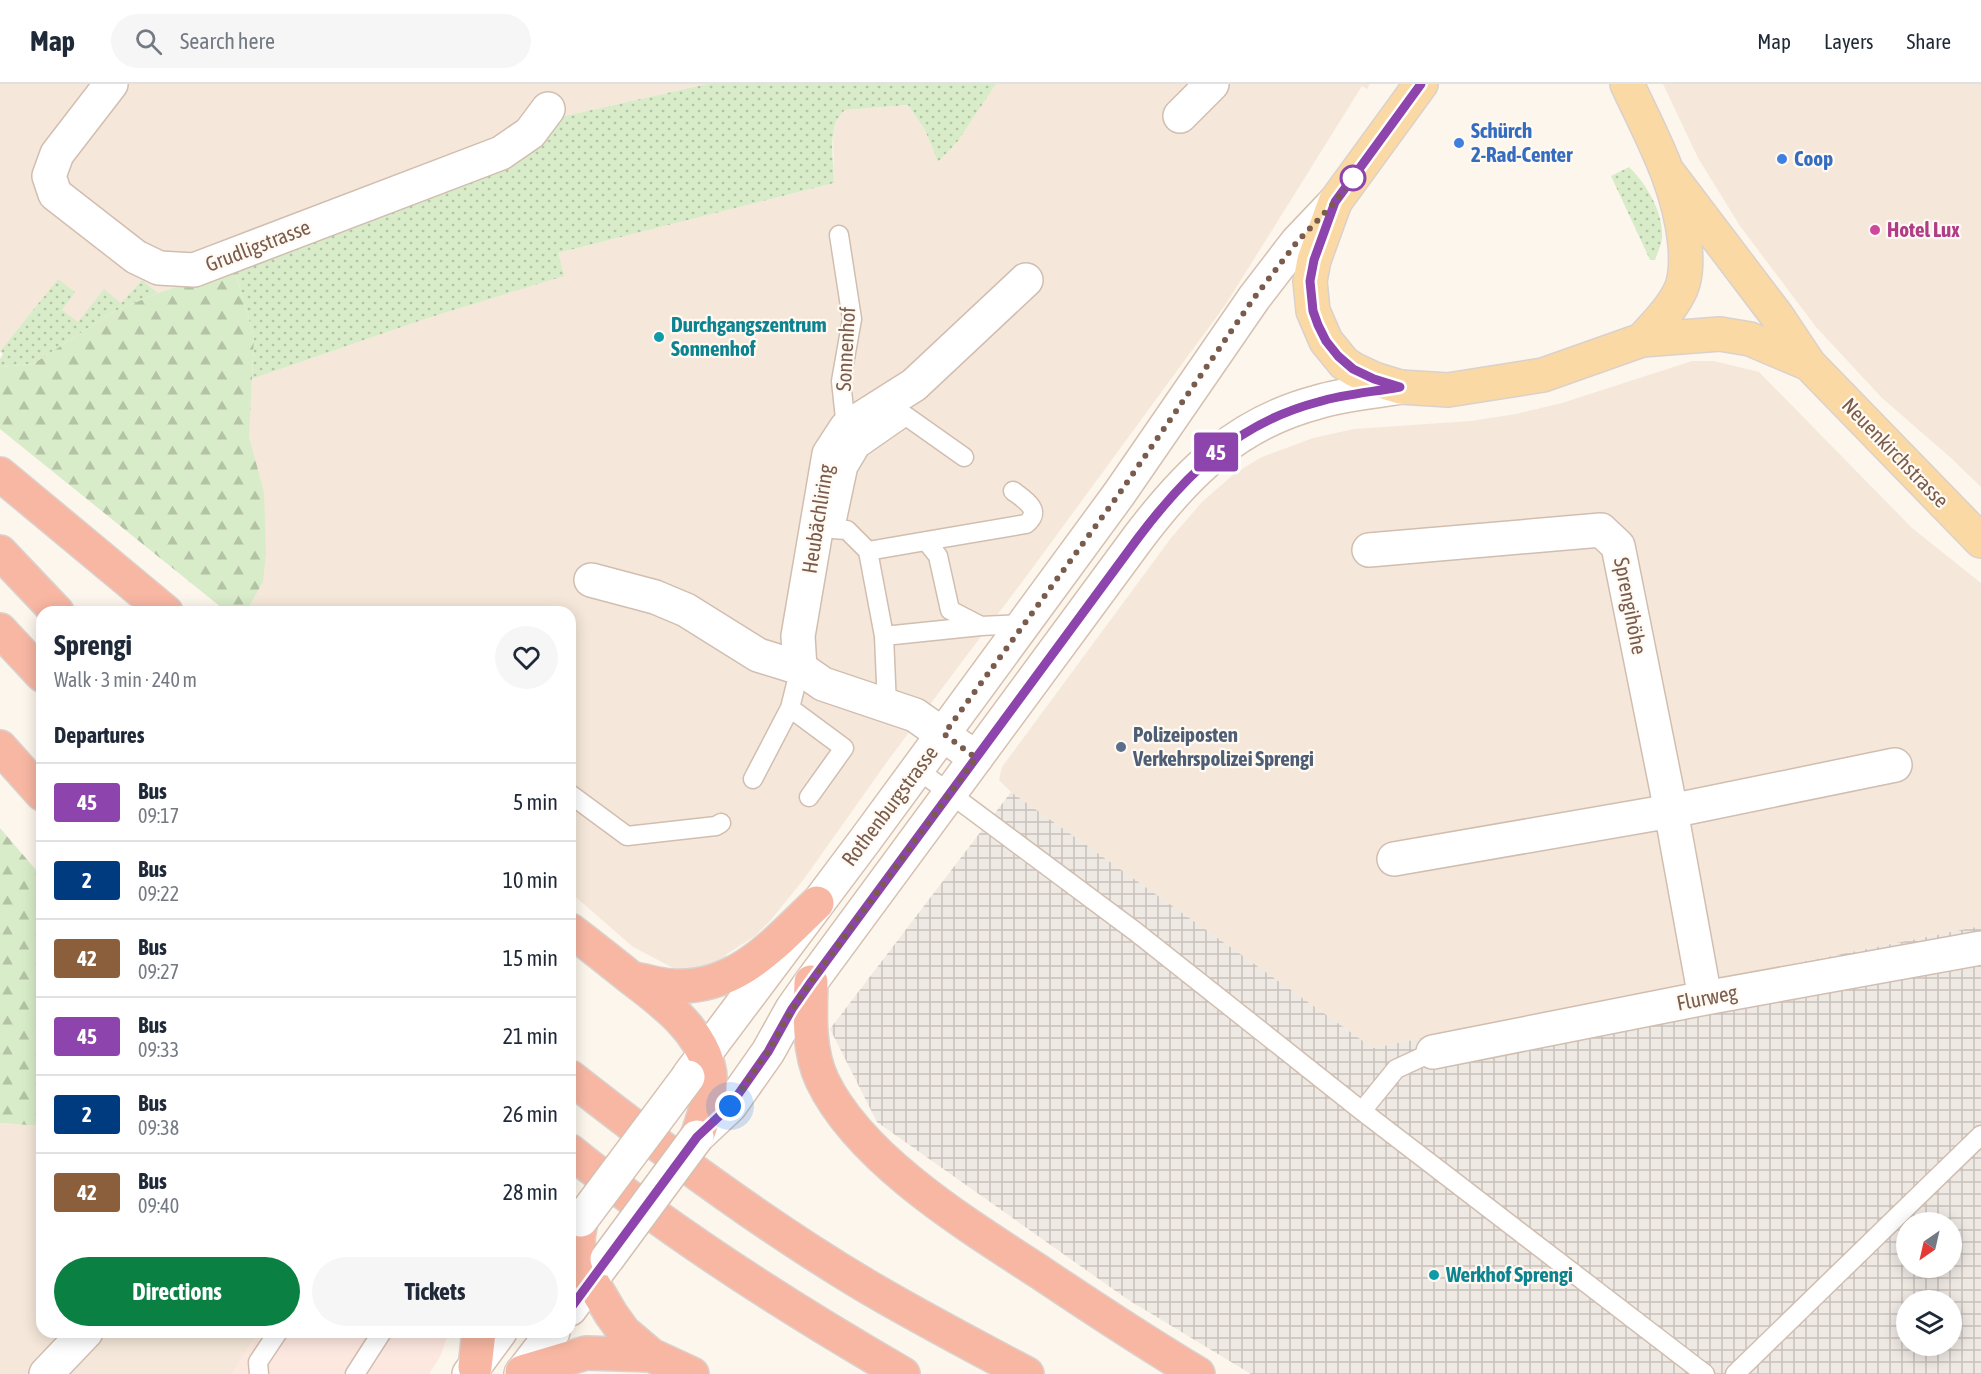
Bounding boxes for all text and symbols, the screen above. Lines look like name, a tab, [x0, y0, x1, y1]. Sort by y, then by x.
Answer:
search box	[111, 14, 531, 68]
text: Map	[30, 25, 75, 57]
icon: search	[132, 25, 165, 58]
text: Search here	[180, 28, 275, 54]
text: Map	[1757, 29, 1791, 53]
text: Layers	[1824, 29, 1874, 53]
text: Share	[1907, 29, 1951, 53]
place label: Schürch 2-Rad-Center	[1471, 118, 1573, 166]
marker: Schürch 2-Rad-Center	[1452, 136, 1466, 150]
place label: Coop	[1794, 146, 1833, 170]
marker: Coop	[1775, 152, 1789, 166]
unlabelled marker	[1340, 165, 1366, 191]
street label: Grudligstrasse	[202, 214, 313, 276]
place label: Hotel Lux	[1887, 217, 1960, 241]
marker: Hotel Lux	[1868, 223, 1882, 237]
street label: Sonnenhof	[831, 306, 859, 392]
place label: Durchgangszentrum Sonnenhof	[671, 312, 827, 360]
marker: Durchgangszentrum Sonnenhof	[652, 330, 666, 344]
street label: Neuenkirchstrasse	[1838, 393, 1954, 512]
line badge: 45	[1189, 432, 1243, 472]
text: 45	[1206, 440, 1226, 464]
street label: Heubächliring	[797, 463, 837, 575]
street label: Sprengihöhe	[1610, 555, 1652, 656]
button: heart	[495, 626, 558, 689]
text: Sprengi	[54, 629, 132, 661]
text: Walk · 3 min · 240 m	[54, 668, 197, 691]
text: Departures	[54, 722, 144, 748]
place label: Polizeiposten Verkehrspolizei Sprengi	[1132, 722, 1314, 770]
marker: Polizeiposten Verkehrspolizei Sprengi	[1114, 740, 1128, 754]
street label: Rothenburgstrasse	[836, 741, 942, 870]
text: Bus	[138, 778, 167, 804]
text: 5 min	[513, 789, 558, 815]
text: 45	[77, 790, 97, 814]
text: 09:17	[138, 804, 179, 827]
text: Bus	[138, 856, 167, 882]
text: 10 min	[503, 867, 558, 893]
text: 2	[82, 868, 92, 892]
text: 09:22	[138, 882, 179, 905]
text: Bus	[138, 934, 167, 960]
text: 15 min	[503, 945, 558, 971]
text: 42	[77, 946, 97, 970]
text: 09:27	[138, 960, 179, 983]
street label: Flurweg	[1674, 979, 1739, 1015]
text: Bus	[138, 1012, 167, 1038]
text: 21 min	[503, 1023, 558, 1049]
text: 45	[77, 1024, 97, 1048]
text: 09:33	[138, 1038, 179, 1061]
text: Bus	[138, 1090, 167, 1116]
your location	[715, 1091, 745, 1121]
text: 26 min	[503, 1101, 558, 1127]
text: 2	[82, 1102, 92, 1126]
text: 09:38	[138, 1116, 179, 1139]
text: Bus	[138, 1168, 167, 1194]
text: 28 min	[503, 1179, 558, 1205]
text: 42	[77, 1180, 97, 1204]
text: 09:40	[138, 1194, 179, 1217]
north arrow	[1896, 1212, 1962, 1278]
map controls	[1896, 1212, 1962, 1356]
button: Directions	[54, 1257, 300, 1326]
button: Tickets	[312, 1257, 558, 1326]
place label: Werkhof Sprengi	[1445, 1262, 1573, 1286]
marker: Werkhof Sprengi	[1427, 1268, 1441, 1282]
button: layers	[1896, 1290, 1962, 1356]

